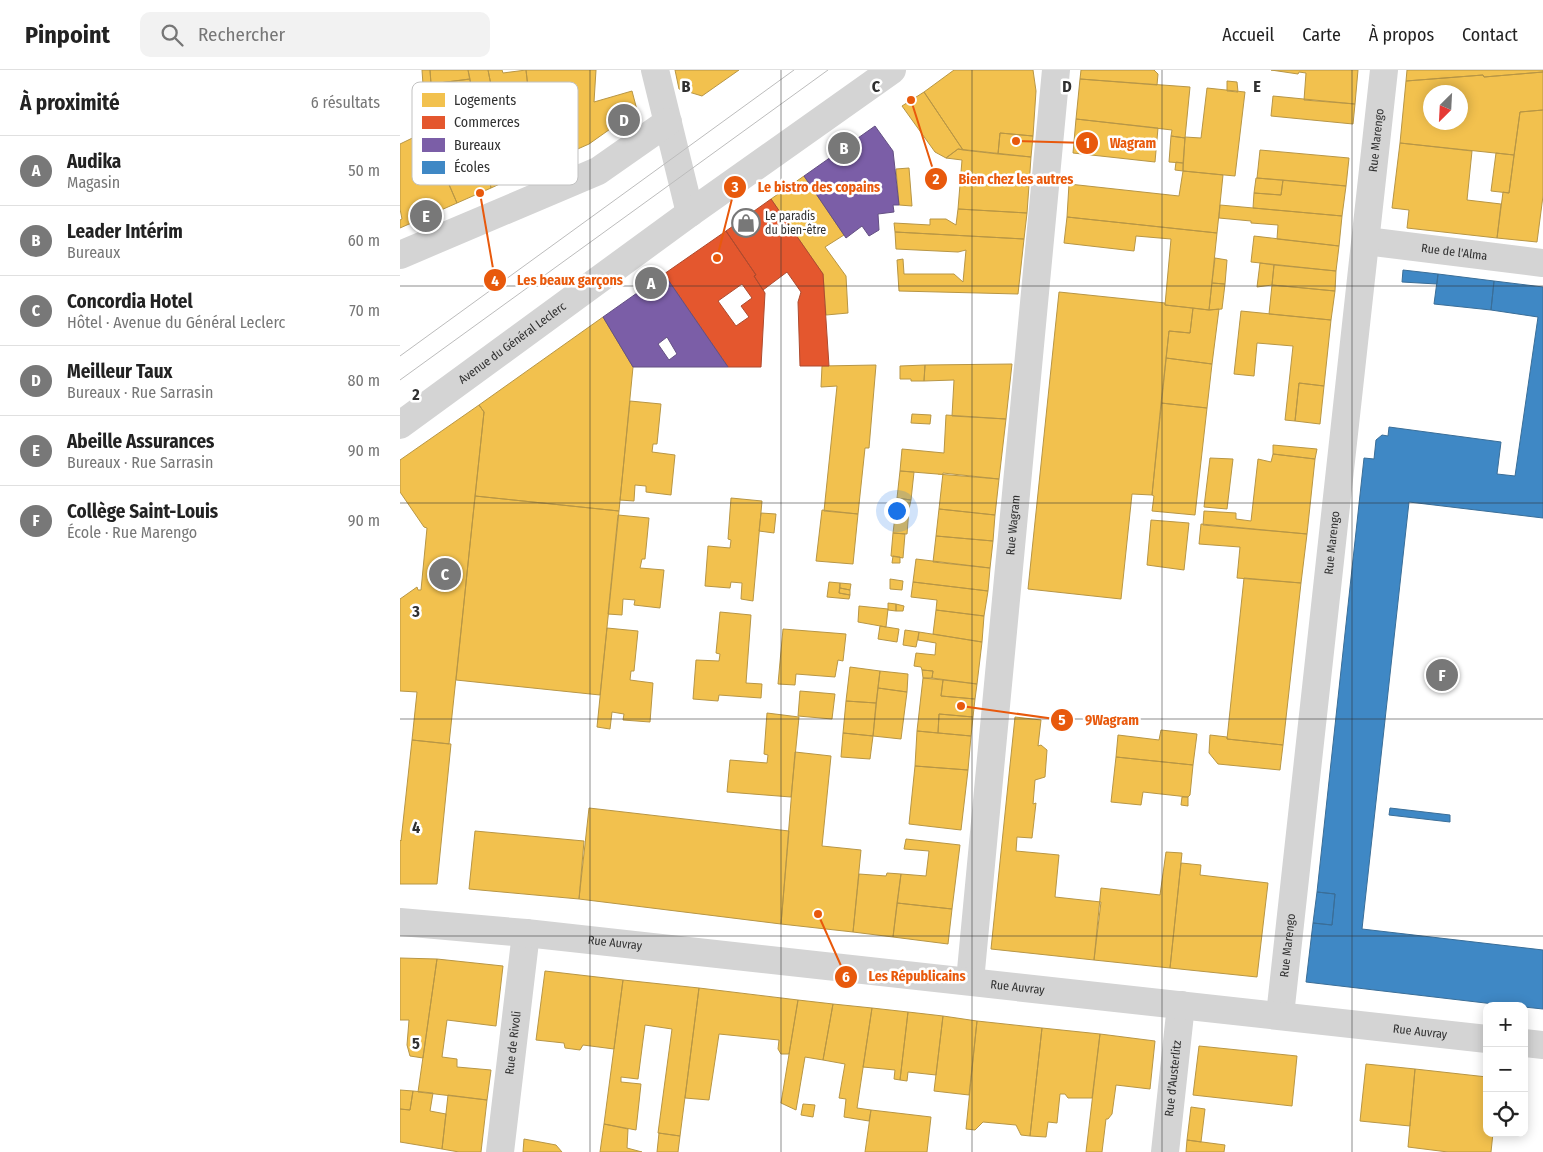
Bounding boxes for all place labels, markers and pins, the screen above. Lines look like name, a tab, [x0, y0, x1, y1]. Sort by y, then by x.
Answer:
pin: D	[608, 101, 640, 139]
callout: Wagram	[1074, 128, 1166, 157]
pin: B	[828, 129, 860, 167]
callout: Bien chez les autres	[923, 165, 1083, 194]
callout: Le bistro des copains	[723, 173, 890, 202]
pin: E	[410, 197, 442, 235]
shop icon: Le paradis du bien-être	[731, 208, 761, 238]
place label: Le paradis du bien-être	[765, 209, 826, 237]
pin: A	[635, 264, 667, 302]
callout: Les beaux garçons	[482, 266, 633, 295]
pin: C	[429, 555, 461, 593]
pin: F	[1426, 656, 1458, 694]
callout: 9Wagram	[1050, 705, 1149, 734]
callout: Les Républicains	[833, 962, 975, 991]

